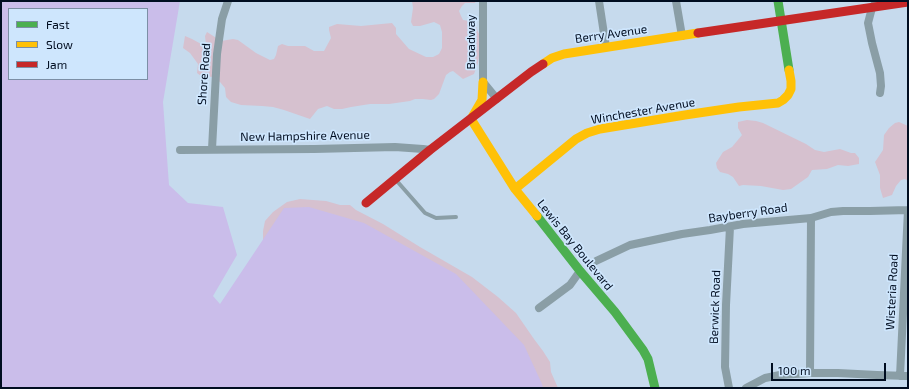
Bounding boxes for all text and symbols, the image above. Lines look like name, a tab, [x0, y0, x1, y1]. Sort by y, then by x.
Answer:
legend	[8, 8, 148, 80]
street label: Broadway	[464, 14, 478, 70]
text: Fast	[46, 17, 69, 31]
street label: Berry Avenue	[574, 22, 648, 46]
text: Slow	[46, 37, 73, 51]
street label: Shore Road	[195, 43, 213, 105]
text: Jam	[46, 57, 67, 71]
street label: Winchester Avenue	[590, 95, 696, 127]
street label: New Hampshire Avenue	[240, 128, 370, 144]
street label: Lewis Bay Boulevard	[534, 197, 616, 293]
street label: Bayberry Road	[707, 200, 789, 226]
street label: Wisteria Road	[883, 254, 901, 330]
street label: Berwick Road	[707, 270, 723, 344]
scale bar	[773, 355, 888, 381]
text: 100 m	[778, 363, 810, 377]

